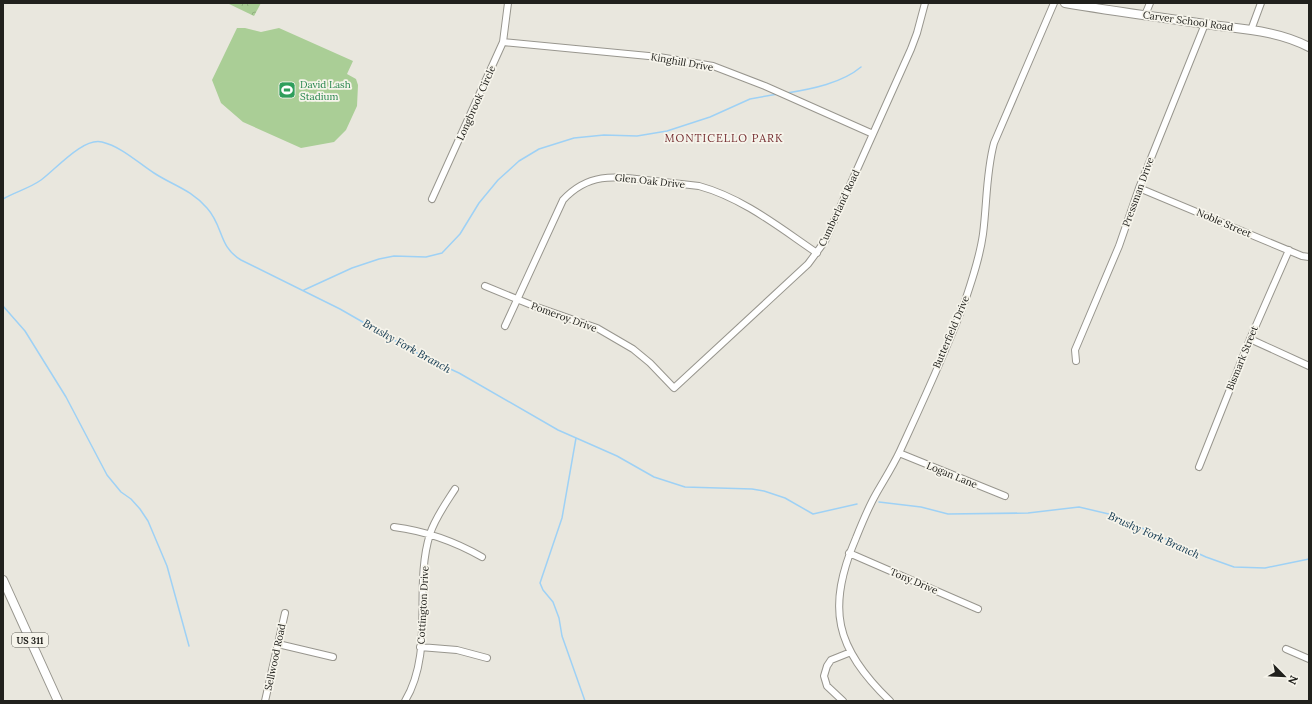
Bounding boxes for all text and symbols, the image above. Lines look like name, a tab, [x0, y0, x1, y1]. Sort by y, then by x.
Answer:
street label: Carver School Road	[1142, 8, 1234, 34]
street label: Kinghill Drive	[650, 50, 715, 74]
street label: Longbrook Circle	[454, 63, 499, 143]
place label: David Lash Stadium	[300, 78, 351, 103]
sports icon: David Lash Stadium	[277, 80, 297, 100]
district label: MONTICELLO PARK	[665, 131, 783, 145]
street label: Pressman Drive	[1119, 155, 1157, 228]
street label: Cumberland Road	[816, 168, 862, 248]
street label: Glen Oak Drive	[614, 171, 686, 191]
street label: Noble Street	[1195, 206, 1253, 240]
street label: Butterfield Drive	[930, 293, 972, 370]
street label: Pomeroy Drive	[529, 299, 599, 335]
water label: Brushy Fork Branch	[360, 316, 454, 376]
street label: Bismark Street	[1223, 324, 1261, 392]
street label: Logan Lane	[925, 459, 980, 491]
water label: Brushy Fork Branch	[1106, 509, 1203, 562]
street label: Cottington Drive	[414, 565, 432, 645]
street label: Tony Drive	[888, 565, 940, 597]
street label: Sellwood Road	[262, 622, 288, 692]
road number: US 311	[12, 633, 48, 647]
north arrow	[1264, 656, 1304, 696]
text: N	[1285, 673, 1301, 687]

